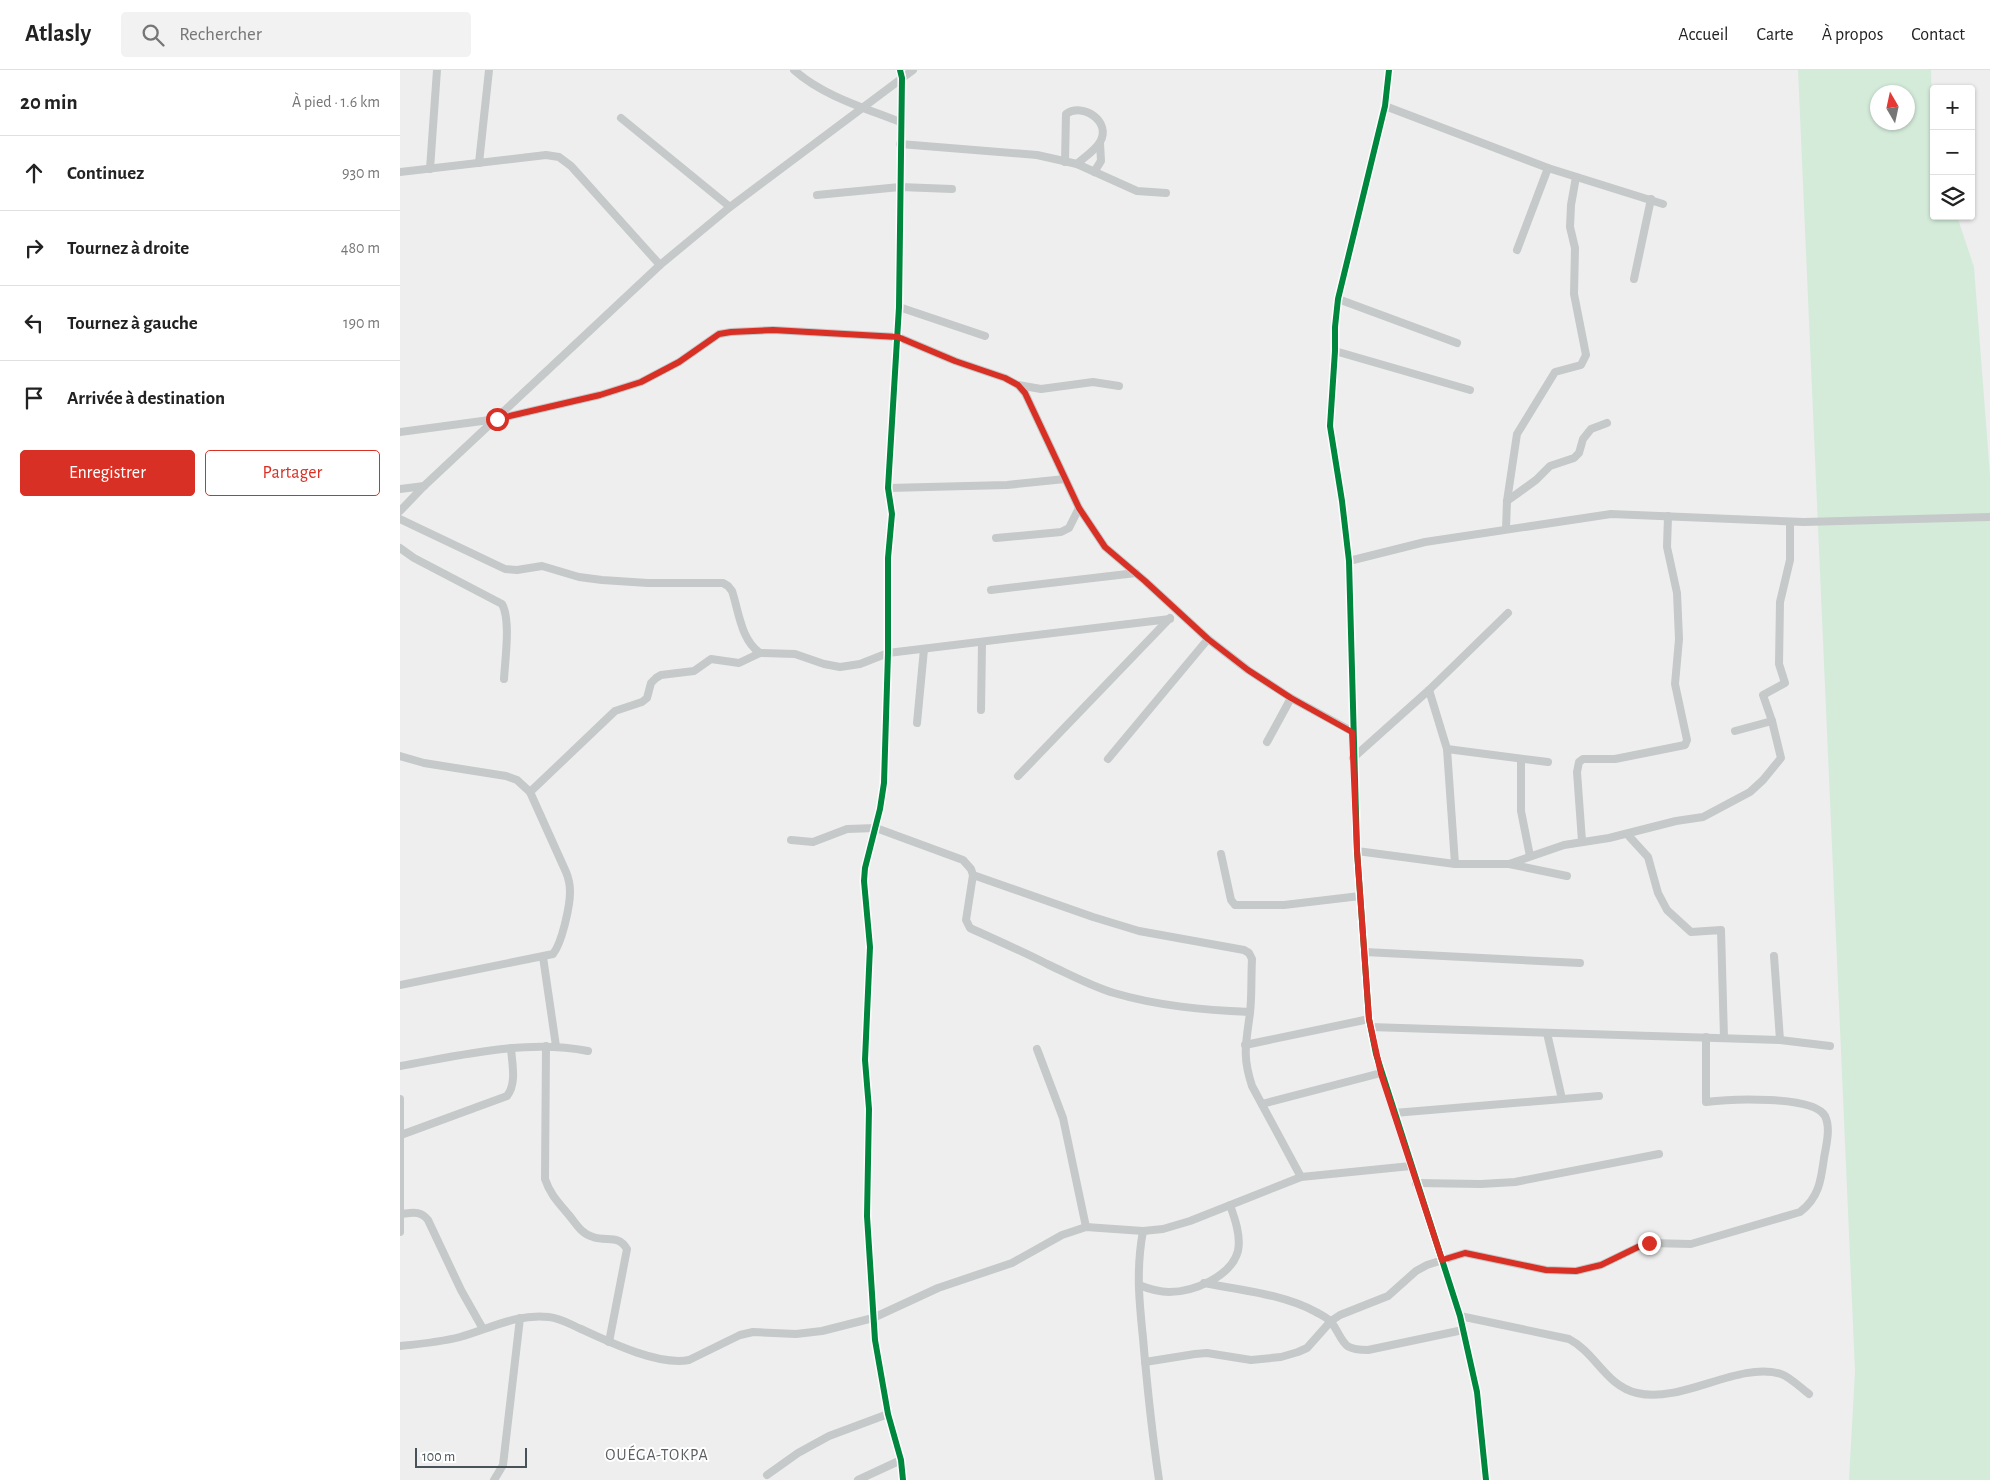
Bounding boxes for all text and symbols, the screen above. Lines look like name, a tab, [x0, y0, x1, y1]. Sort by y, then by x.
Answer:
search box	[121, 12, 471, 57]
icon: search	[139, 21, 167, 49]
text: Atlasly	[25, 22, 91, 46]
text: Rechercher	[179, 25, 262, 44]
text: Accueil	[1678, 26, 1729, 44]
text: Carte	[1757, 26, 1794, 44]
text: À propos	[1822, 26, 1883, 44]
text: Contact	[1911, 26, 1965, 44]
north arrow	[1870, 85, 1915, 130]
map controls	[1930, 85, 1975, 220]
button: +	[1930, 85, 1975, 130]
text: 20 min	[20, 92, 78, 113]
text: À pied · 1.6 km	[292, 94, 380, 110]
button: −	[1930, 130, 1975, 175]
icon: ahead	[20, 159, 48, 187]
text: Continuez	[67, 164, 144, 183]
text: 930 m	[342, 165, 380, 181]
button: layers	[1930, 175, 1975, 220]
icon: right	[20, 234, 48, 262]
text: Tournez à droite	[67, 239, 189, 258]
text: 480 m	[341, 240, 380, 256]
icon: left	[20, 309, 48, 337]
text: Tournez à gauche	[67, 314, 198, 333]
text: 190 m	[343, 315, 380, 331]
icon: arrive	[20, 384, 48, 412]
text: Arrivée à destination	[67, 389, 225, 408]
route start	[486, 408, 509, 431]
button: Enregistrer	[20, 450, 195, 496]
button: Partager	[205, 450, 380, 496]
route end	[1638, 1232, 1661, 1255]
scale bar	[415, 1445, 528, 1468]
district label: OUÉGA-TOKPA	[605, 1445, 709, 1463]
text: 100 m	[422, 1450, 455, 1464]

